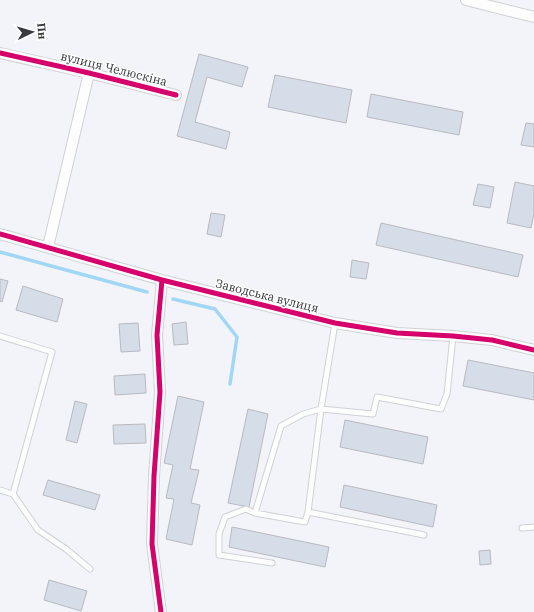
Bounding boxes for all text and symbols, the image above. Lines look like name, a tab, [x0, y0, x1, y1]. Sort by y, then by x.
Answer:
north arrow	[12, 12, 52, 52]
text: Пн	[34, 22, 50, 40]
street label: вулиця Челюскіна	[59, 48, 169, 89]
street label: Заводська вулиця	[214, 275, 320, 316]

